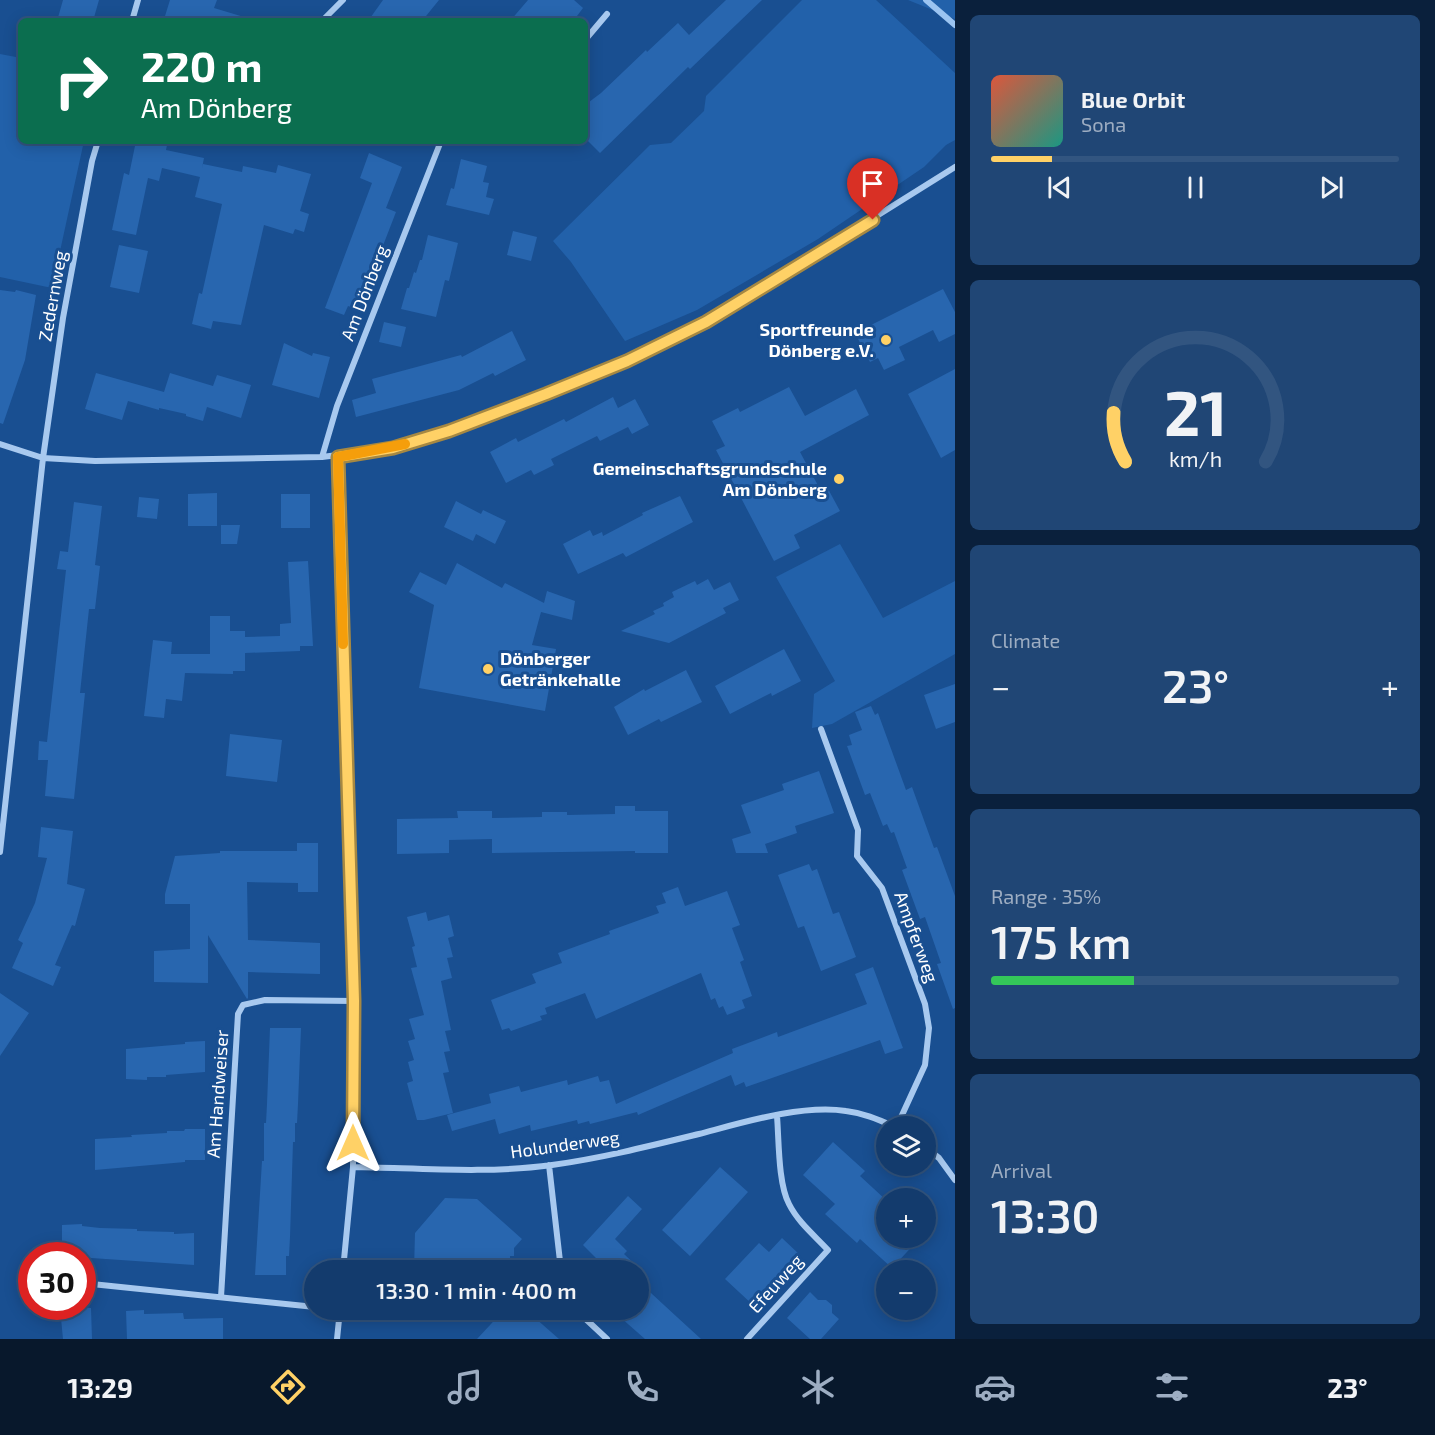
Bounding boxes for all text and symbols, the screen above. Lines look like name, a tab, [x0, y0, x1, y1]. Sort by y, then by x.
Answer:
text: 220 m	[141, 40, 262, 90]
icon: right	[42, 42, 120, 120]
text: Blue Orbit	[1081, 86, 1185, 112]
text: Am Dönberg	[141, 91, 292, 123]
text: Sona	[1081, 112, 1126, 136]
pin	[847, 158, 898, 220]
icon: arrive	[856, 167, 889, 200]
icon: previous	[1043, 171, 1076, 204]
icon: pause	[1179, 171, 1212, 204]
icon: next	[1315, 171, 1348, 204]
street label: Am Dönberg	[336, 242, 392, 344]
street label: Zedernweg	[33, 249, 71, 343]
place label: Sportfreunde Dönberg e.V.	[760, 318, 874, 361]
marker: Sportfreunde Dönberg e.V.	[879, 333, 893, 347]
text: 21	[1163, 374, 1227, 449]
text: km/h	[1168, 446, 1222, 471]
place label: Gemeinschaftsgrundschule Am Dönberg	[593, 457, 828, 500]
marker: Gemeinschaftsgrundschule Am Dönberg	[832, 472, 846, 486]
text: Climate	[991, 628, 1060, 652]
place label: Dönberger Getränkehalle	[500, 647, 621, 690]
text: 23°	[1162, 658, 1229, 712]
marker: Dönberger Getränkehalle	[481, 662, 495, 676]
text: −	[991, 666, 1010, 706]
text: +	[1381, 666, 1399, 706]
text: Range · 35%	[991, 884, 1101, 908]
street label: Ampferweg	[890, 888, 944, 985]
text: 175 km	[991, 914, 1131, 968]
street label: Am Handweiser	[202, 1029, 232, 1159]
position arrow	[321, 1111, 385, 1175]
map controls	[876, 1116, 936, 1320]
button: layers	[876, 1116, 936, 1176]
street label: Holunderweg	[509, 1125, 621, 1163]
text: Arrival	[991, 1158, 1052, 1182]
button: +	[876, 1188, 936, 1248]
text: 13:30	[991, 1188, 1099, 1242]
speed limit sign: 30	[18, 1242, 96, 1320]
street label: Efeuweg	[743, 1250, 807, 1317]
button: −	[876, 1260, 936, 1320]
text: 13:30 · 1 min · 400 m	[376, 1277, 577, 1303]
icon: directions	[267, 1366, 309, 1408]
icon: music	[444, 1366, 486, 1408]
icon: phone	[621, 1366, 663, 1408]
icon: climate	[797, 1366, 839, 1408]
icon: car	[974, 1366, 1016, 1408]
icon: filters	[1151, 1366, 1193, 1408]
text: 13:29	[67, 1371, 133, 1403]
text: 23°	[1327, 1371, 1368, 1403]

